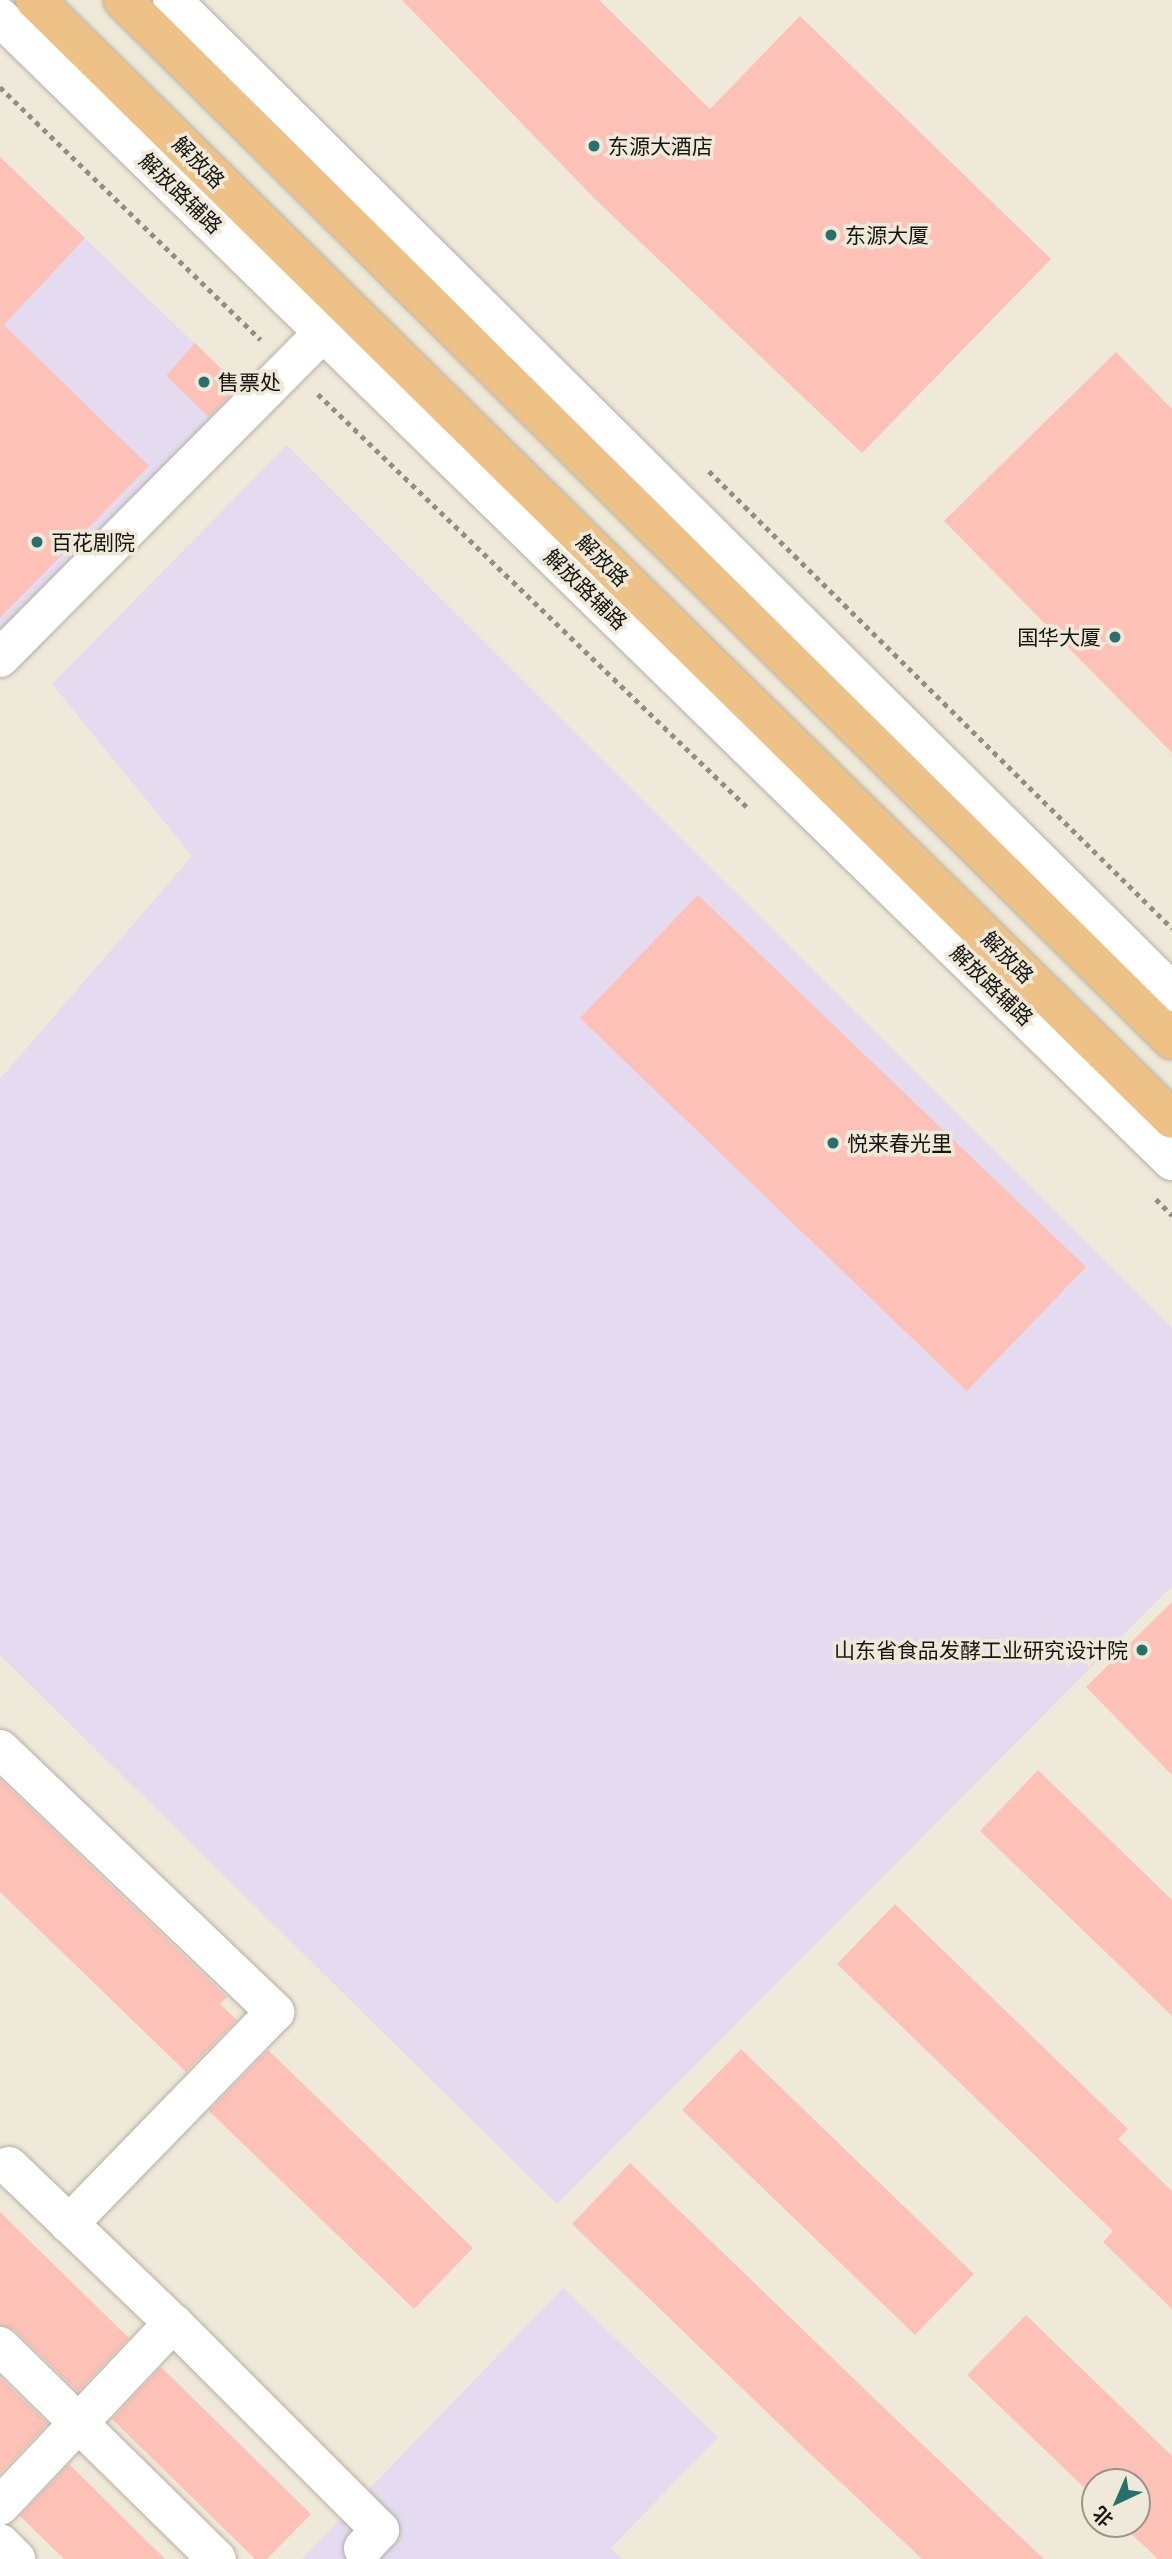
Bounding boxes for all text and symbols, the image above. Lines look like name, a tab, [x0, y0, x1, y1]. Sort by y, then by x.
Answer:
street label: 解放路	[168, 131, 230, 193]
place label: 东源大酒店	[608, 133, 713, 159]
marker: 东源大酒店	[586, 138, 602, 154]
street label: 解放路辅路	[134, 147, 228, 239]
place label: 东源大厦	[845, 222, 929, 248]
marker: 东源大厦	[823, 227, 839, 243]
place label: 售票处	[218, 369, 281, 395]
marker: 售票处	[196, 374, 212, 390]
place label: 百花剧院	[51, 529, 135, 555]
street label: 解放路	[572, 529, 634, 591]
marker: 百花剧院	[29, 534, 45, 550]
street label: 解放路辅路	[539, 543, 633, 635]
place label: 国华大厦	[1017, 624, 1101, 650]
marker: 国华大厦	[1107, 629, 1123, 645]
street label: 解放路	[977, 926, 1039, 988]
street label: 解放路辅路	[945, 939, 1039, 1031]
place label: 悦来春光里	[847, 1130, 952, 1156]
marker: 悦来春光里	[825, 1135, 841, 1151]
place label: 山东省食品发酵工业研究设计院	[834, 1637, 1128, 1663]
marker: 山东省食品发酵工业研究设计院	[1134, 1642, 1150, 1658]
north arrow	[1081, 2468, 1151, 2538]
text: 北	[1088, 2502, 1117, 2532]

